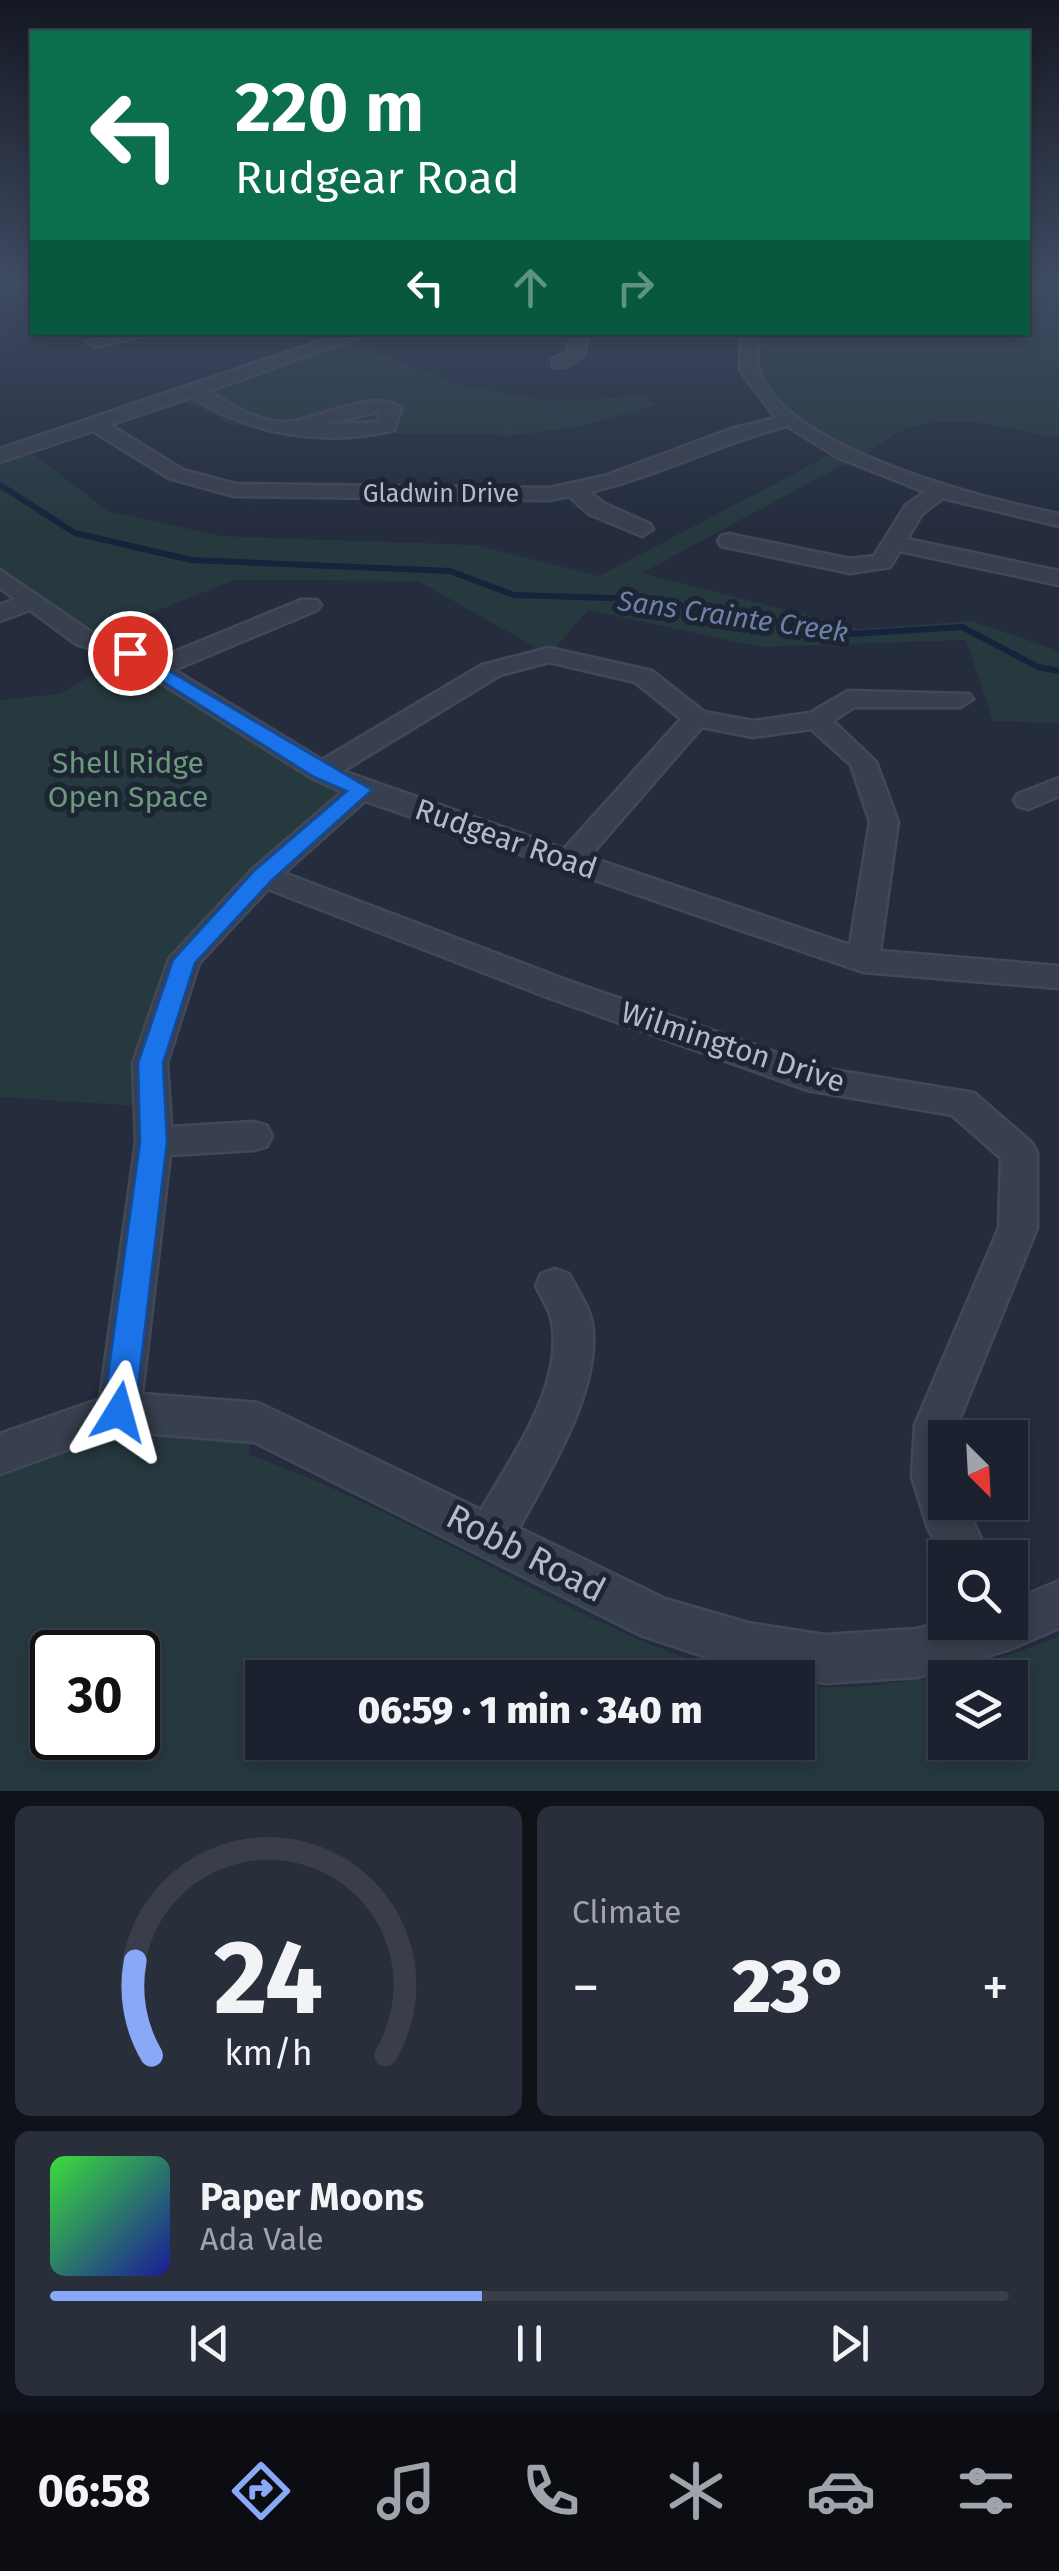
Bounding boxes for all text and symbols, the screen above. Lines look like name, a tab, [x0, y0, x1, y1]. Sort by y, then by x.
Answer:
text: 220 m	[235, 66, 424, 150]
icon: left	[70, 70, 200, 200]
text: Rudgear Road	[235, 151, 520, 205]
icon: left	[398, 260, 453, 315]
icon: ahead	[503, 260, 558, 315]
icon: right	[608, 260, 663, 315]
street label: Gladwin Drive	[363, 479, 519, 509]
water label: Sans Crainte Creek	[615, 584, 850, 649]
pin	[88, 611, 173, 696]
icon: arrive	[103, 626, 158, 681]
park label: Shell Ridge Open Space	[48, 745, 208, 815]
street label: Rudgear Road	[410, 791, 602, 887]
street label: Wilmington Drive	[617, 994, 849, 1100]
position arrow	[67, 1360, 171, 1464]
north arrow	[928, 1420, 1028, 1520]
map controls	[928, 1420, 1028, 1760]
street label: Robb Road	[440, 1495, 612, 1611]
button: search	[928, 1540, 1028, 1640]
speed limit sign: 30	[30, 1630, 160, 1760]
button: layers	[928, 1660, 1028, 1760]
text: 06:59 · 1 min · 340 m	[358, 1687, 702, 1733]
text: Climate	[572, 1893, 681, 1931]
text: 24	[214, 1916, 323, 2041]
text: 23°	[732, 1942, 849, 2032]
text: −	[572, 1955, 600, 2021]
text: +	[982, 1955, 1009, 2021]
text: km/h	[224, 2032, 313, 2074]
text: Paper Moons	[200, 2174, 424, 2220]
text: Ada Vale	[200, 2220, 324, 2258]
icon: previous	[182, 2316, 237, 2371]
icon: pause	[502, 2316, 557, 2371]
icon: next	[822, 2316, 877, 2371]
icon: directions	[226, 2456, 296, 2526]
icon: music	[371, 2456, 441, 2526]
icon: phone	[516, 2456, 586, 2526]
icon: climate	[661, 2456, 731, 2526]
icon: car	[806, 2456, 876, 2526]
icon: filters	[951, 2456, 1021, 2526]
text: 06:58	[38, 2464, 151, 2518]

